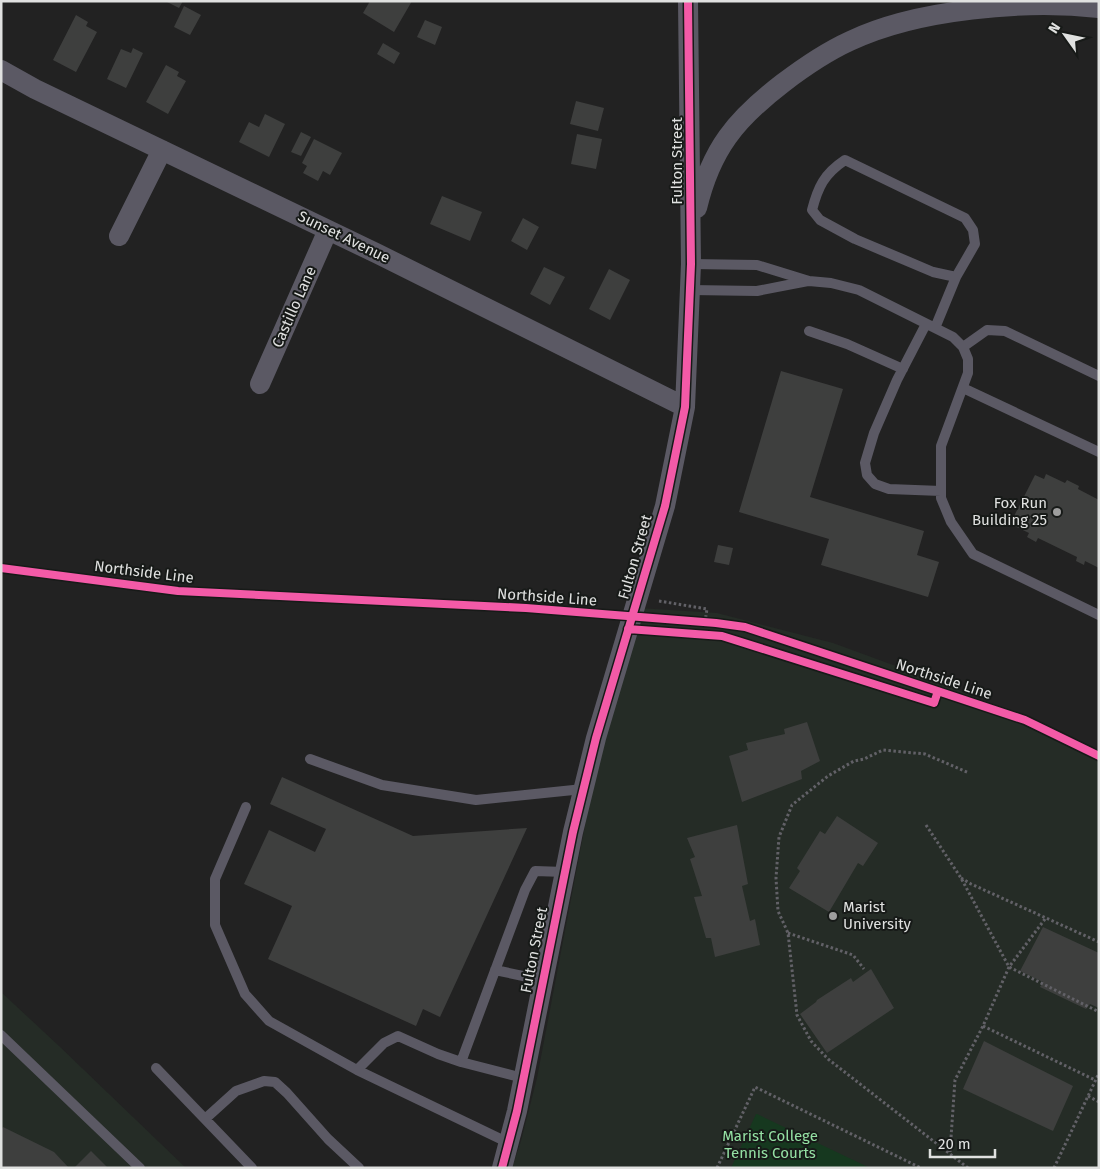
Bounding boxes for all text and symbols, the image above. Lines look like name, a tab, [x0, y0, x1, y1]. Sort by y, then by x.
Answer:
north arrow	[1040, 10, 1090, 60]
text: N	[1045, 20, 1064, 37]
street label: Fulton Street	[668, 117, 686, 205]
street label: Sunset Avenue	[295, 207, 393, 267]
street label: Castillo Lane	[268, 264, 320, 350]
place label: Fox Run Building 25	[972, 494, 1047, 529]
marker: Fox Run Building 25	[1051, 506, 1063, 518]
street label: Fulton Street	[614, 512, 656, 601]
street label: Northside Line	[93, 557, 195, 587]
street label: Northside Line	[496, 585, 598, 609]
street label: Northside Line	[894, 655, 994, 703]
place label: Marist University	[843, 898, 912, 933]
street label: Fulton Street	[517, 905, 551, 995]
marker: Marist University	[827, 910, 839, 922]
scale bar	[930, 1126, 995, 1158]
park label: Marist College Tennis Courts	[722, 1127, 818, 1162]
text: 20 m	[938, 1135, 971, 1153]

